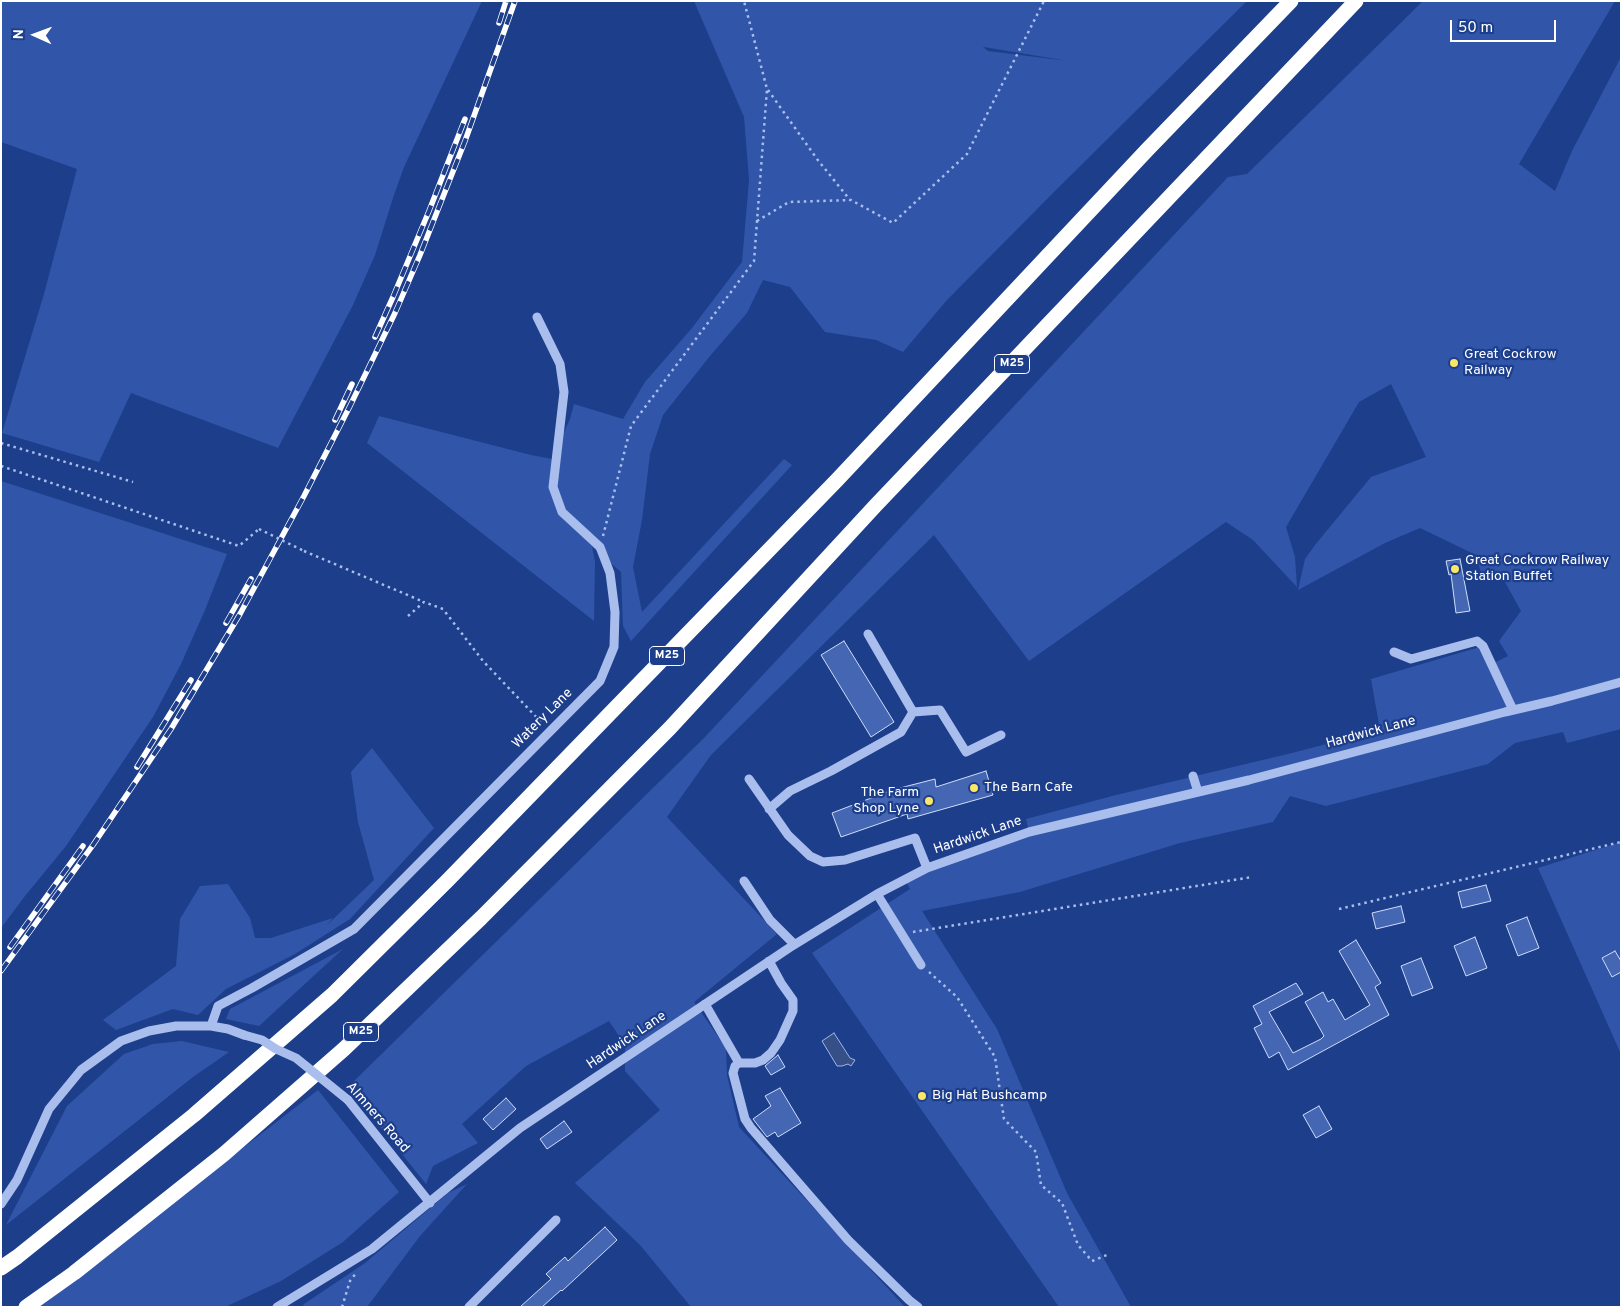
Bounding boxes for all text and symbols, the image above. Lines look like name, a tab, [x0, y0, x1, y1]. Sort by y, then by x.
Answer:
north arrow	[10, 10, 60, 60]
scale bar	[1452, 10, 1558, 42]
text: 50 m	[1458, 19, 1493, 38]
text: N	[11, 29, 28, 40]
place label: Great Cockrow Railway	[1464, 347, 1556, 380]
road number: M25	[994, 354, 1030, 374]
marker: Great Cockrow Railway	[1448, 357, 1460, 369]
place label: Great Cockrow Railway Station Buffet	[1465, 553, 1609, 586]
marker: Great Cockrow Railway Station Buffet	[1449, 563, 1461, 575]
road number: M25	[650, 646, 684, 666]
street label: Watery Lane	[509, 685, 577, 753]
street label: Hardwick Lane	[1324, 713, 1418, 753]
place label: The Barn Cafe	[984, 780, 1073, 796]
marker: The Barn Cafe	[968, 782, 980, 794]
place label: The Farm Shop Lyne	[853, 785, 919, 818]
marker: The Farm Shop Lyne	[923, 795, 935, 807]
street label: Hardwick Lane	[932, 813, 1024, 859]
street label: Hardwick Lane	[584, 1008, 670, 1074]
road number: M25	[344, 1022, 378, 1042]
street label: Almners Road	[342, 1079, 412, 1157]
place label: Big Hat Bushcamp	[932, 1088, 1047, 1104]
marker: Big Hat Bushcamp	[916, 1090, 928, 1102]

